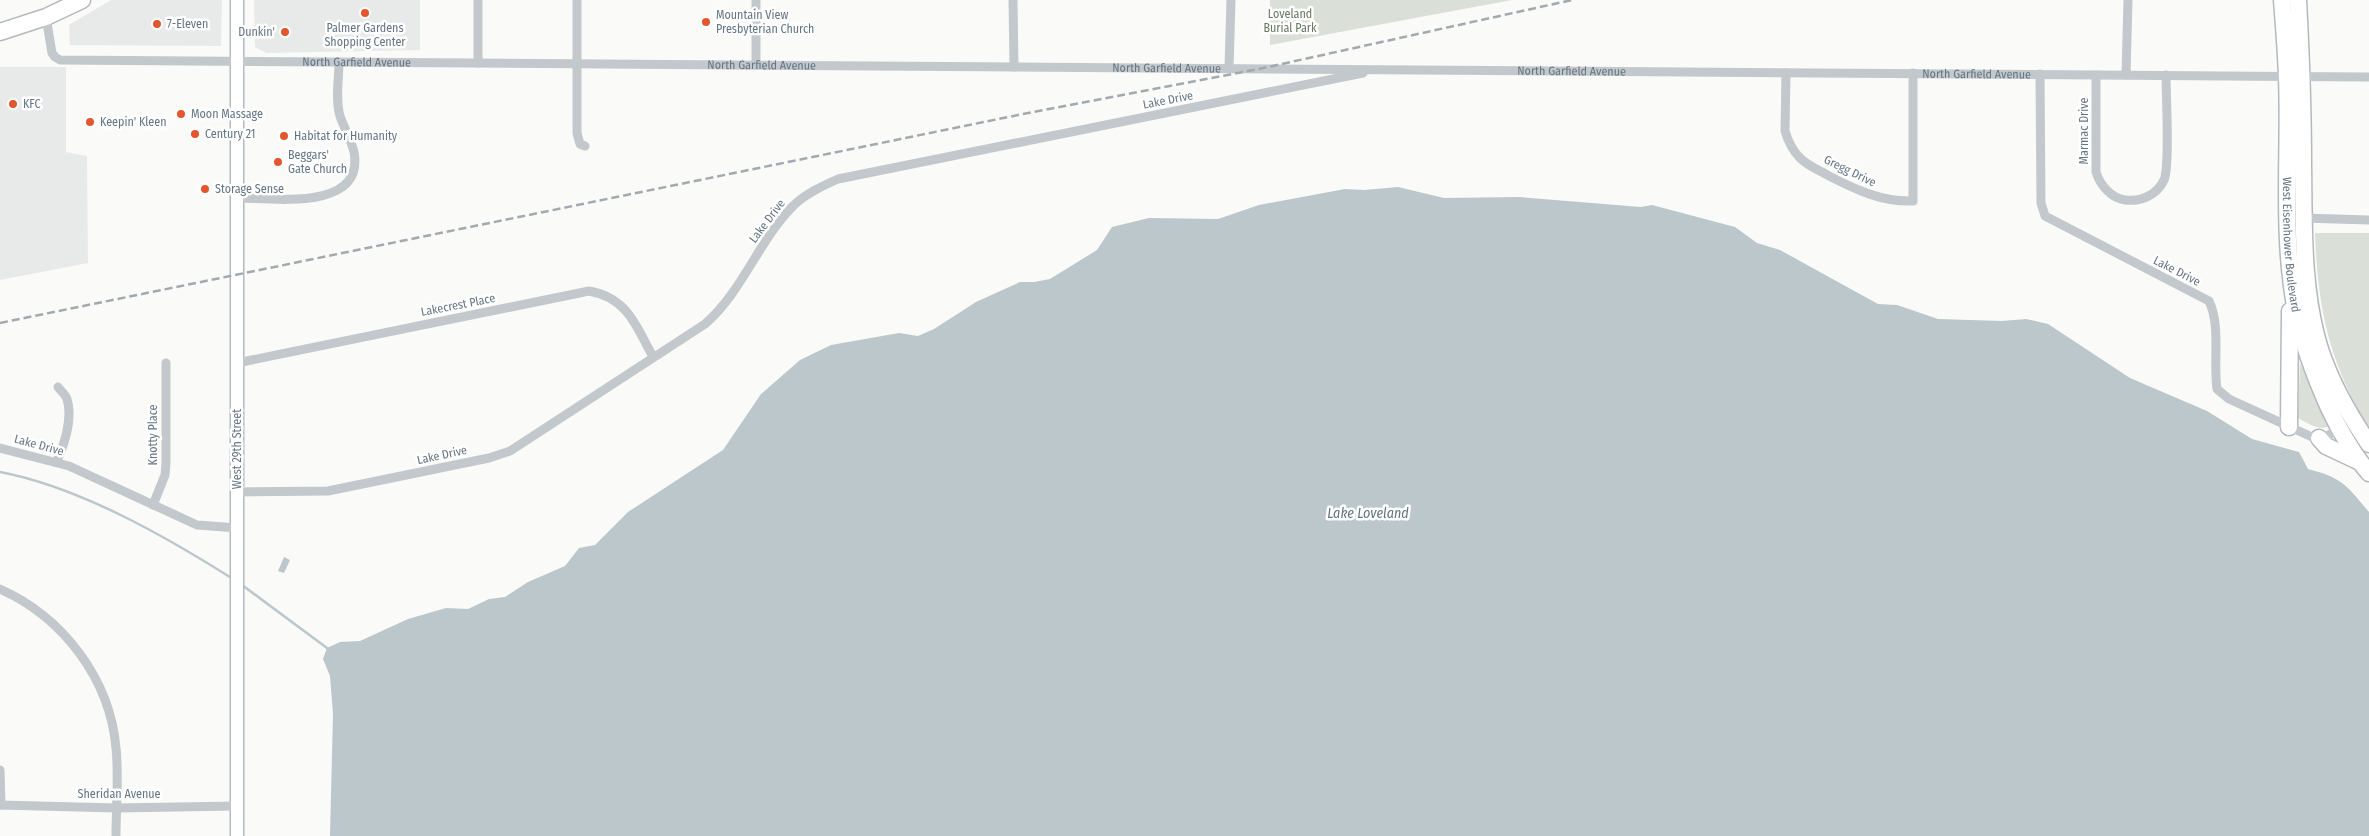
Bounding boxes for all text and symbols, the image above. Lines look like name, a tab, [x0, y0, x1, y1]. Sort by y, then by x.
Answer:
marker: Palmer Gardens Shopping Center	[359, 7, 371, 19]
park label: Loveland Burial Park	[1263, 7, 1317, 35]
place label: Mountain View Presbyterian Church	[716, 8, 814, 36]
marker: Mountain View Presbyterian Church	[700, 16, 712, 28]
place label: 7-Eleven	[167, 17, 208, 31]
marker: 7-Eleven	[151, 18, 163, 30]
place label: Palmer Gardens Shopping Center	[324, 21, 406, 49]
place label: Dunkin'	[238, 25, 275, 39]
marker: Dunkin'	[279, 26, 291, 38]
street label: North Garfield Avenue	[302, 55, 411, 70]
street label: North Garfield Avenue	[707, 58, 816, 73]
street label: North Garfield Avenue	[1112, 61, 1221, 76]
street label: North Garfield Avenue	[1517, 64, 1626, 79]
street label: North Garfield Avenue	[1922, 67, 2031, 82]
street label: Lake Drive	[1142, 88, 1194, 112]
place label: KFC	[23, 97, 41, 111]
street label: Marmac Drive	[2077, 97, 2091, 165]
marker: KFC	[7, 98, 19, 110]
place label: Moon Massage	[191, 107, 263, 121]
marker: Moon Massage	[175, 108, 187, 120]
place label: Keepin' Kleen	[100, 115, 167, 129]
marker: Keepin' Kleen	[84, 116, 96, 128]
place label: Century 21	[205, 127, 255, 141]
marker: Century 21	[189, 128, 201, 140]
place label: Habitat for Humanity	[294, 129, 398, 143]
marker: Habitat for Humanity	[278, 130, 290, 142]
place label: Beggars' Gate Church	[288, 148, 347, 176]
street label: Gregg Drive	[1822, 152, 1878, 190]
marker: Beggars' Gate Church	[272, 156, 284, 168]
street label: West Eisenhower Boulevard	[2280, 177, 2303, 313]
place label: Storage Sense	[215, 182, 284, 196]
marker: Storage Sense	[199, 183, 211, 195]
street label: Lake Drive	[746, 196, 788, 245]
street label: Lake Drive	[2151, 253, 2203, 289]
street label: Lakecrest Place	[420, 291, 496, 319]
street label: Knotty Place	[146, 404, 160, 465]
street label: West 29th Street	[230, 409, 244, 489]
street label: Lake Drive	[13, 432, 65, 458]
street label: Lake Drive	[416, 443, 468, 467]
water label: Lake Loveland	[1327, 505, 1409, 522]
street label: Sheridan Avenue	[78, 787, 161, 801]

